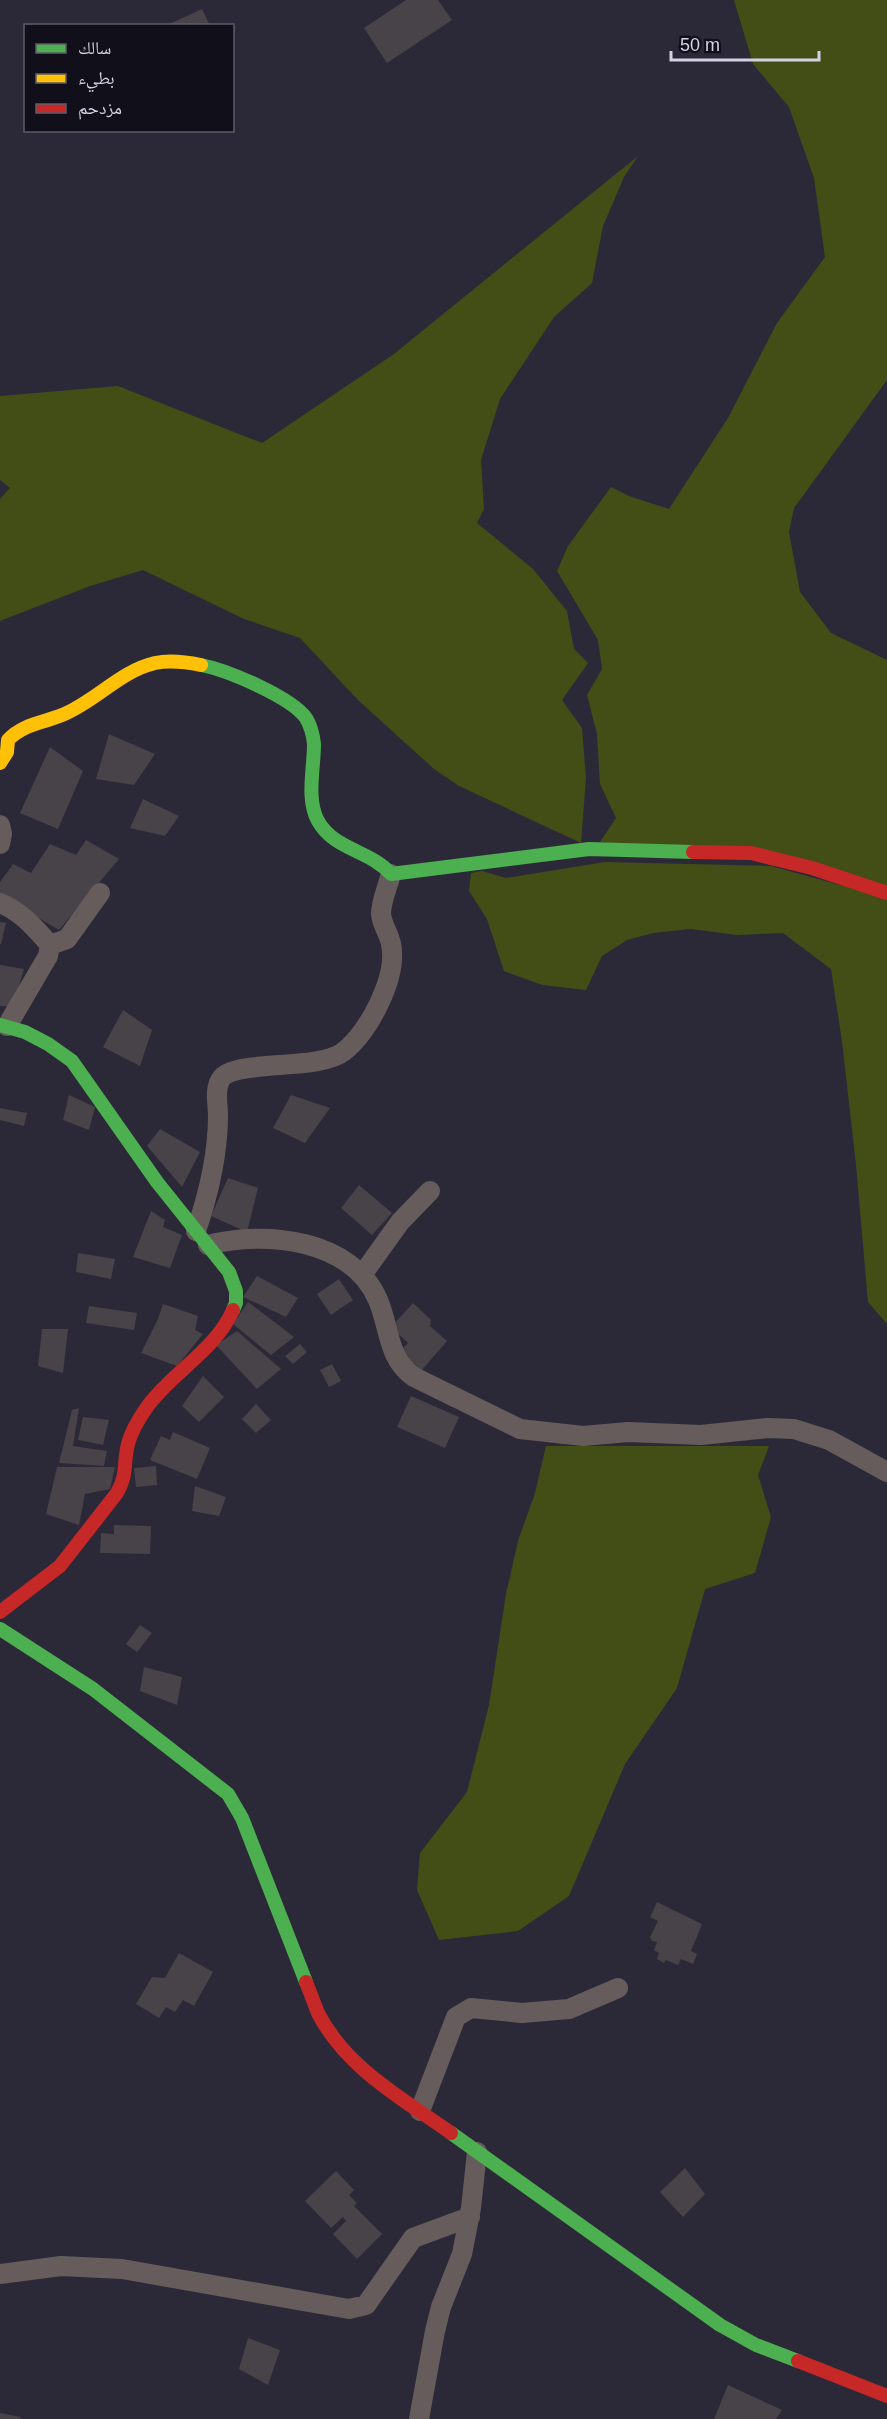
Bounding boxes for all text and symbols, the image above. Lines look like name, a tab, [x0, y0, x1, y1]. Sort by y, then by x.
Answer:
legend	[24, 24, 234, 132]
scale bar	[671, 24, 820, 62]
text: 50 m	[680, 35, 720, 55]
text: سالك	[78, 38, 111, 58]
text: بطيء	[78, 68, 115, 93]
text: مزدحم	[78, 98, 122, 120]

